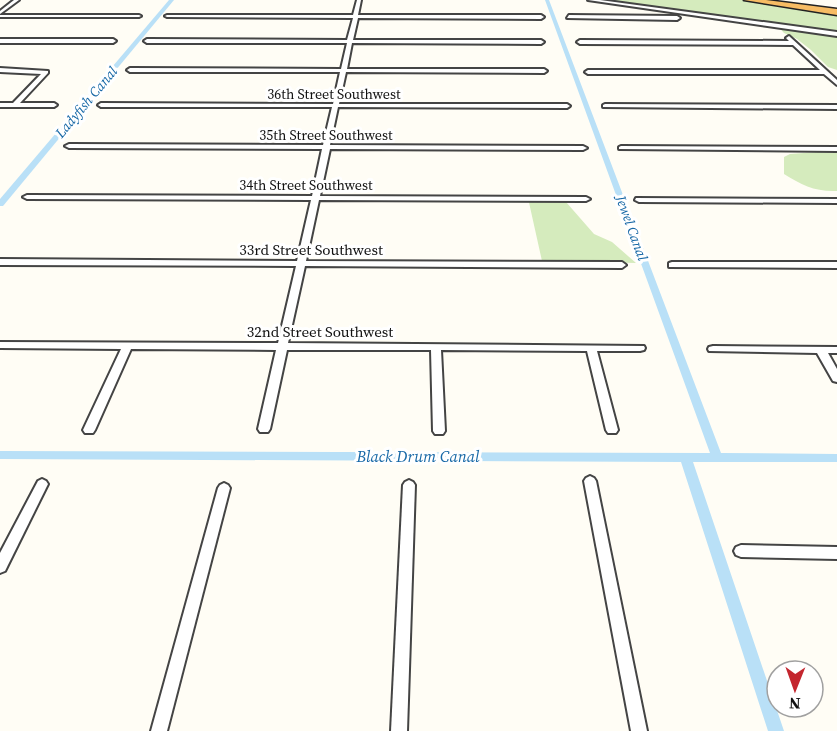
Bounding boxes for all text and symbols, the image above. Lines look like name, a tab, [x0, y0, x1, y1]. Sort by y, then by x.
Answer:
water label: Ladyfish Canal	[50, 62, 122, 143]
street label: 36th Street Southwest	[267, 84, 401, 104]
street label: 35th Street Southwest	[259, 125, 393, 145]
street label: 34th Street Southwest	[239, 175, 373, 195]
water label: Jewel Canal	[610, 191, 653, 263]
street label: 33rd Street Southwest	[239, 239, 383, 260]
street label: 32nd Street Southwest	[247, 321, 393, 342]
water label: Black Drum Canal	[355, 445, 480, 467]
north arrow	[765, 659, 825, 719]
text: N	[788, 693, 801, 715]

